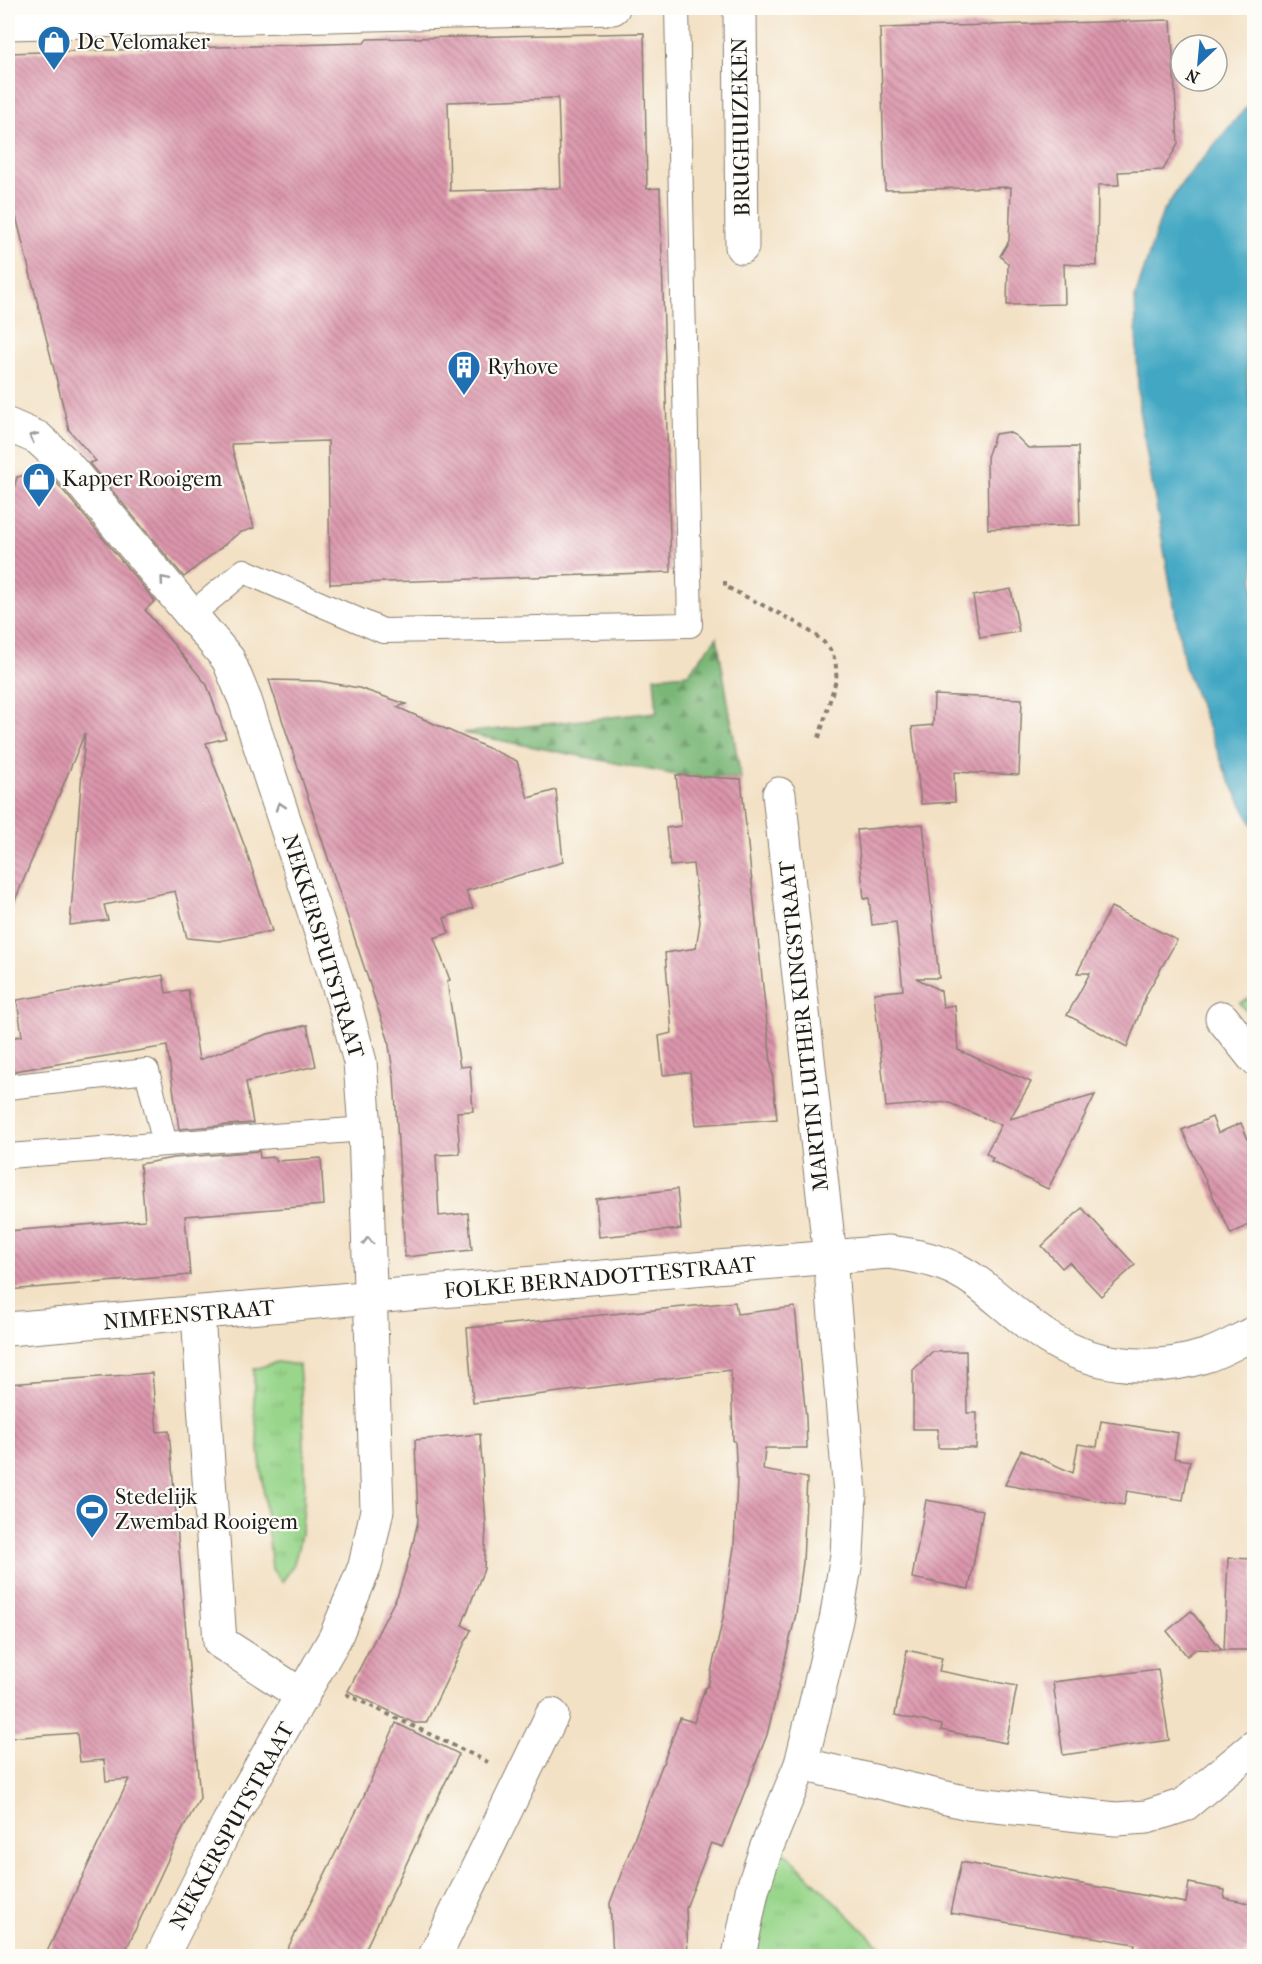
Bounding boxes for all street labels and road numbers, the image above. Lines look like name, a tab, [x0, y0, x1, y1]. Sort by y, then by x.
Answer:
street label: BRUGHUIZEKEN	[726, 37, 756, 217]
street label: NEKKERSPUTSTRAAT	[277, 831, 370, 1062]
street label: MARTIN LUTHER KINGSTRAAT	[774, 858, 834, 1193]
street label: FOLKE BERNADOTTESTRAAT	[443, 1251, 758, 1305]
street label: NIMFENSTRAAT	[102, 1294, 277, 1335]
street label: NEKKERSPUTSTRAAT	[164, 1717, 300, 1934]

